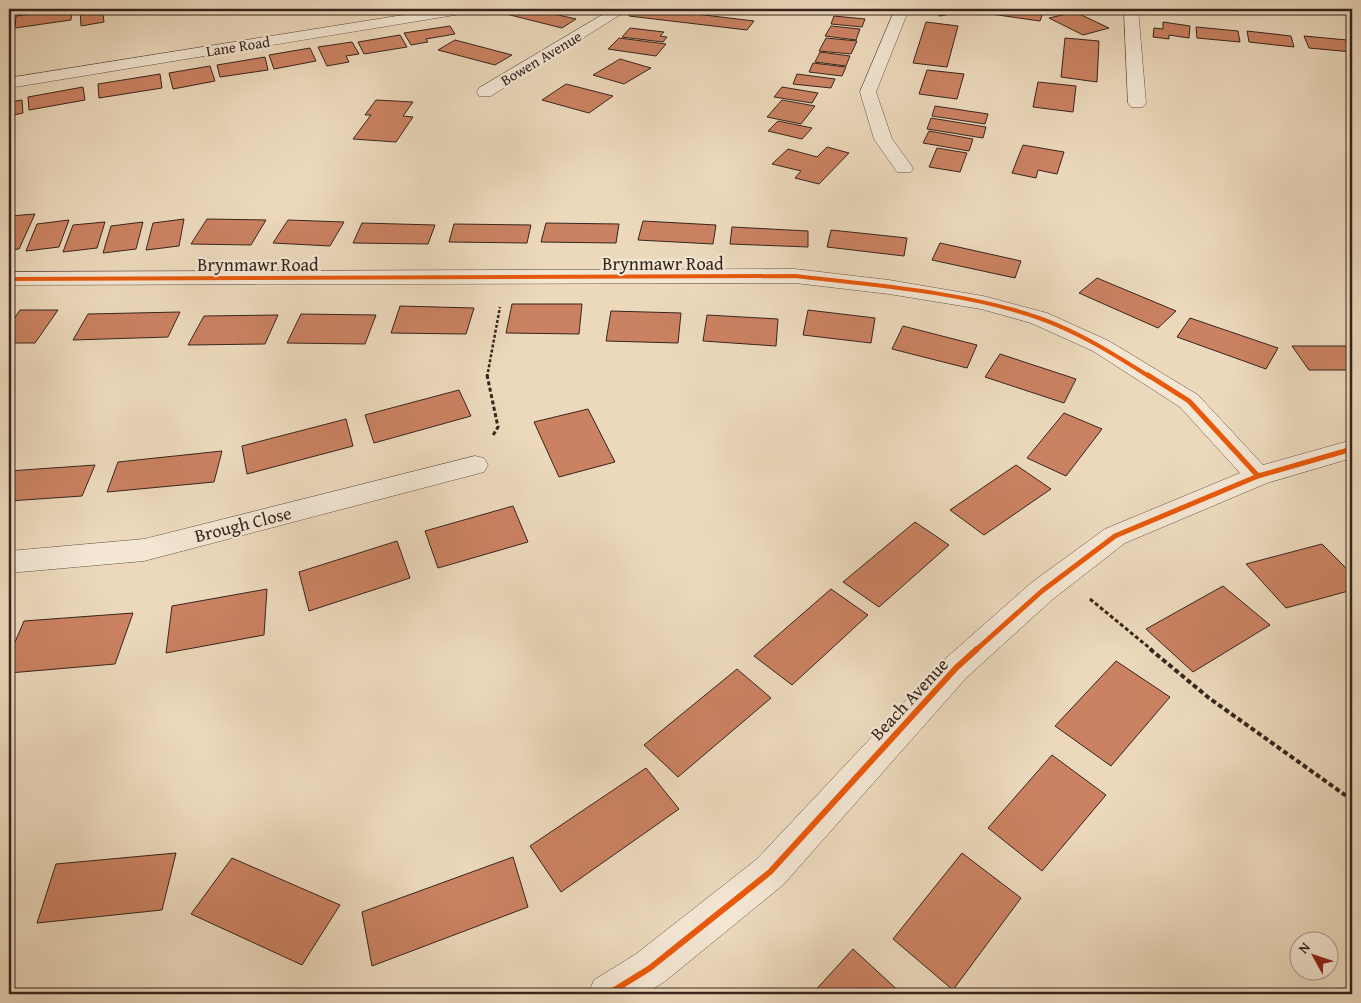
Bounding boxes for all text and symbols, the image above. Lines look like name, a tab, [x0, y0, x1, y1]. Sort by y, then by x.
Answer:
street label: Bowen Avenue	[497, 26, 585, 90]
street label: Lane Road	[204, 31, 272, 61]
street label: Brynmawr Road	[602, 250, 724, 277]
street label: Brynmawr Road	[197, 251, 319, 278]
street label: Brough Close	[192, 499, 294, 549]
street label: Beach Avenue	[864, 652, 954, 746]
north arrow	[1288, 930, 1338, 980]
text: N	[1293, 937, 1315, 958]

